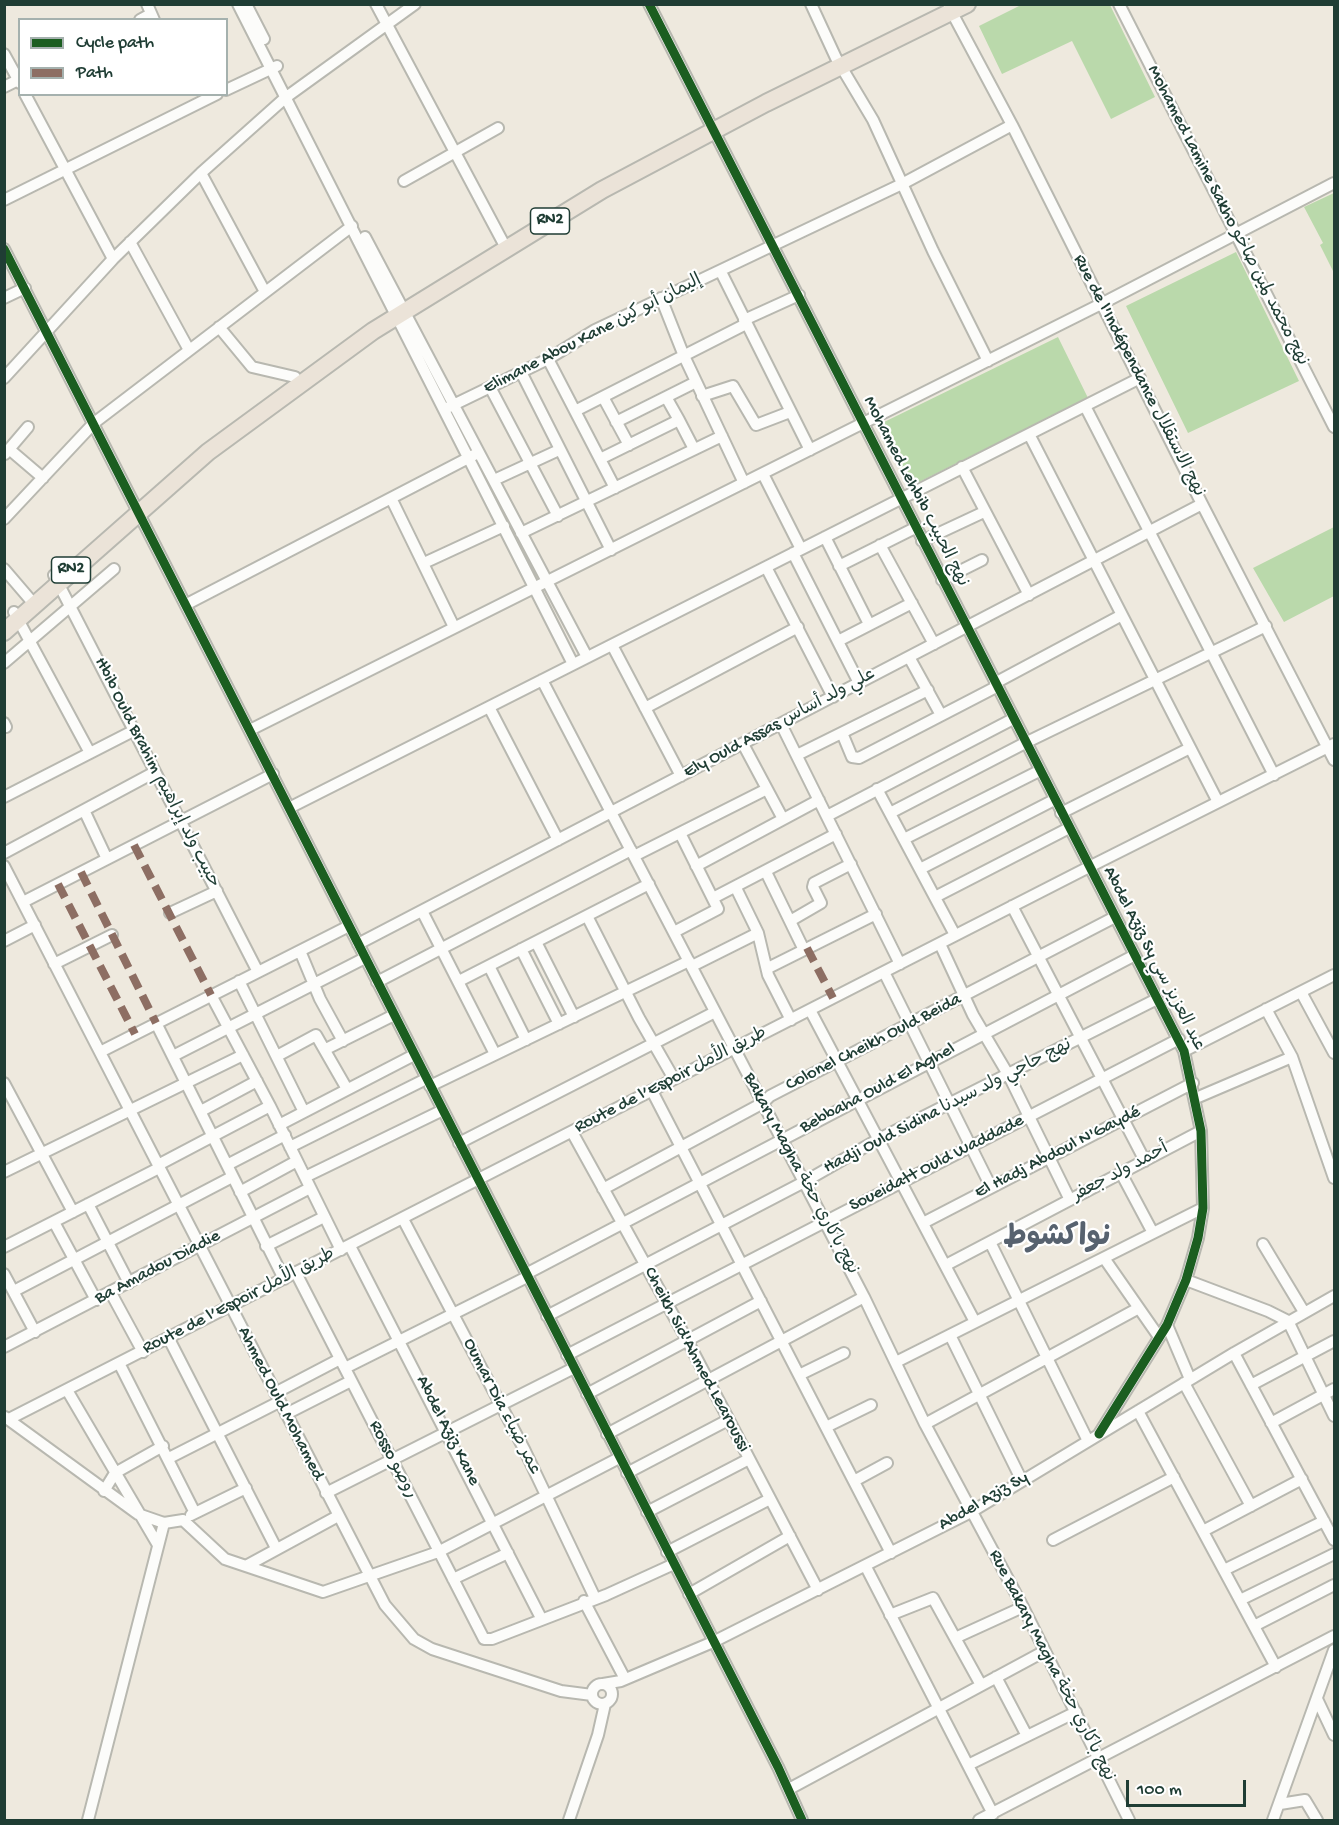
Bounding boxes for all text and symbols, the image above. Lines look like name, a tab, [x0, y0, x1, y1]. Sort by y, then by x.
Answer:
legend	[18, 18, 228, 96]
text: Cycle path	[76, 33, 154, 54]
street label: Mohamed Lamine Sakho نهج محمد لمين صاخو	[1141, 62, 1313, 370]
text: Path	[76, 63, 113, 84]
road number: RN2	[530, 208, 570, 234]
street label: Rue de l'Indépendance نهج الاستقلال	[1067, 251, 1209, 501]
street label: Elimane Abou Kane إليمان أبو كين	[480, 270, 706, 400]
street label: Mohamed Lehbib نهج الحبيب	[857, 393, 973, 591]
road number: RN2	[52, 557, 90, 583]
street label: Hbib Ould Brahim حبيب ولد إبراهيم	[88, 654, 224, 892]
street label: Ely Ould Assas علي ولد أساس	[680, 664, 880, 784]
street label: Abdel Aziz Sy عبد العزيز سي	[1097, 863, 1209, 1055]
street label: Colonel Cheikh Ould Beida	[783, 989, 965, 1097]
street label: Route de l’Espoir طريق الأمل	[571, 1023, 771, 1139]
street label: Hadji Ould Sidina نهج حاجي ولد سيدنا	[820, 1035, 1076, 1179]
street label: Bebbaha Ould El Aghel	[797, 1039, 959, 1139]
street label: Bakary Magha نهج باكاري حخة	[737, 1069, 863, 1279]
street label: El Hadj Abdoul N'Gaydé	[972, 1102, 1144, 1204]
street label: Soueidatt Ould Waddade	[846, 1111, 1028, 1217]
street label: أحمد ولد جعفر	[1069, 1139, 1173, 1207]
district label: نواكشوط	[1003, 1221, 1113, 1257]
street label: Ba Amadou Diadie	[92, 1226, 224, 1310]
street label: Route de l’Espoir طريق الأمل	[139, 1244, 339, 1360]
street label: Cheikh Sid'Ahmed Learoussi	[638, 1264, 754, 1456]
street label: Ahmed Ould Mohamed	[232, 1324, 328, 1484]
street label: Oumar Dia عمر ضياء	[457, 1335, 545, 1479]
street label: Abdel Aziz Kane	[410, 1372, 484, 1490]
street label: Rosso روصو	[363, 1417, 421, 1503]
street label: Abdel Aziz Sy	[935, 1468, 1033, 1536]
street label: Rue Bakary Magha نهج باكاري حخة	[983, 1547, 1119, 1785]
scale bar	[1129, 1768, 1249, 1806]
text: 100 m	[1137, 1780, 1182, 1801]

